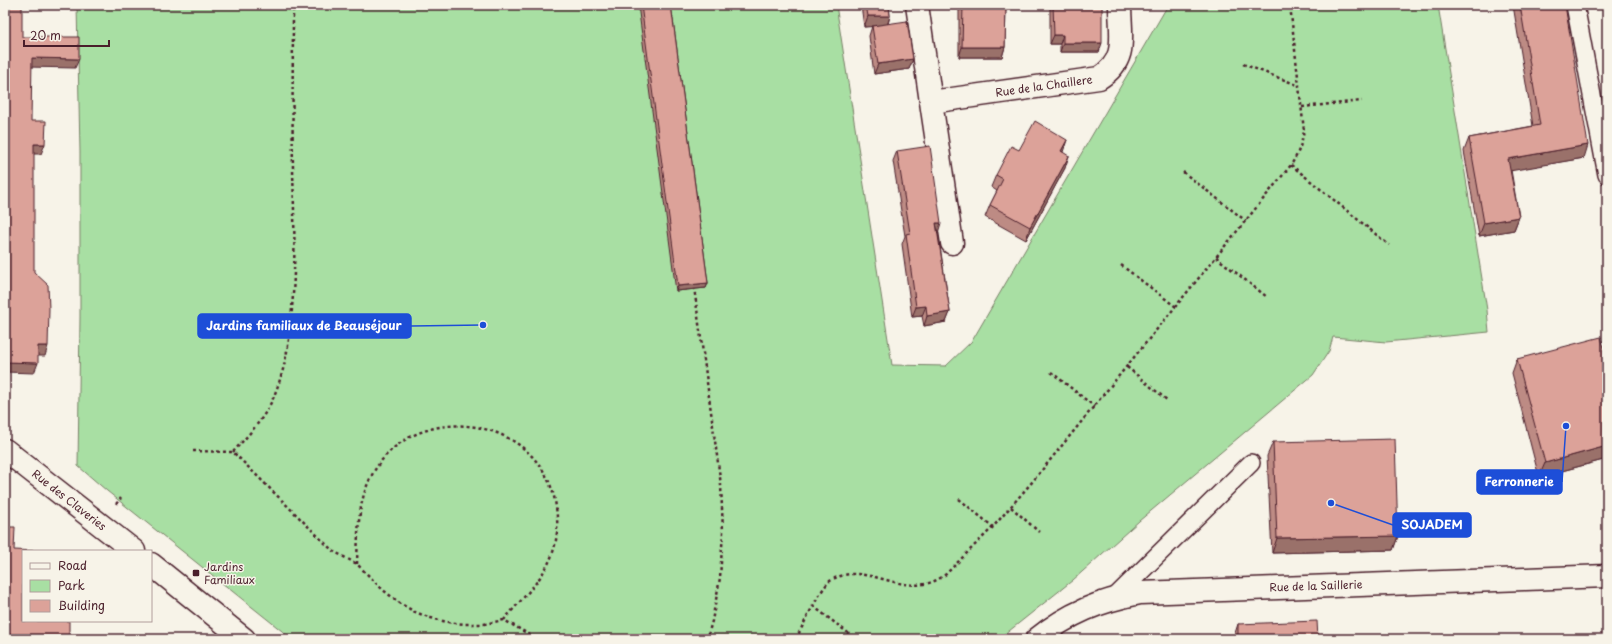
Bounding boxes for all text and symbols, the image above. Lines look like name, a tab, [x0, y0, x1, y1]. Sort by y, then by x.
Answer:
scale bar	[24, 22, 109, 48]
text: 20 m	[30, 26, 61, 44]
street label: Rue de la Chaillere	[994, 70, 1094, 101]
callout: Jardins familiaux de Beauséjour	[198, 314, 411, 338]
text: Jardins familiaux de Beauséjour	[206, 316, 403, 334]
street label: Rue des Claveries	[28, 465, 110, 534]
callout: Ferronnerie	[1477, 470, 1562, 494]
text: Ferronnerie	[1484, 472, 1554, 490]
callout: SOJADEM	[1393, 513, 1471, 537]
text: SOJADEM	[1401, 515, 1463, 533]
legend	[22, 550, 152, 622]
text: Road	[58, 556, 87, 574]
place label: Jardins Familiaux	[204, 558, 255, 588]
marker: Jardins Familiaux	[191, 568, 201, 578]
street label: Rue de la Saillerie	[1269, 575, 1363, 596]
text: Park	[58, 576, 85, 594]
text: Building	[58, 596, 105, 614]

